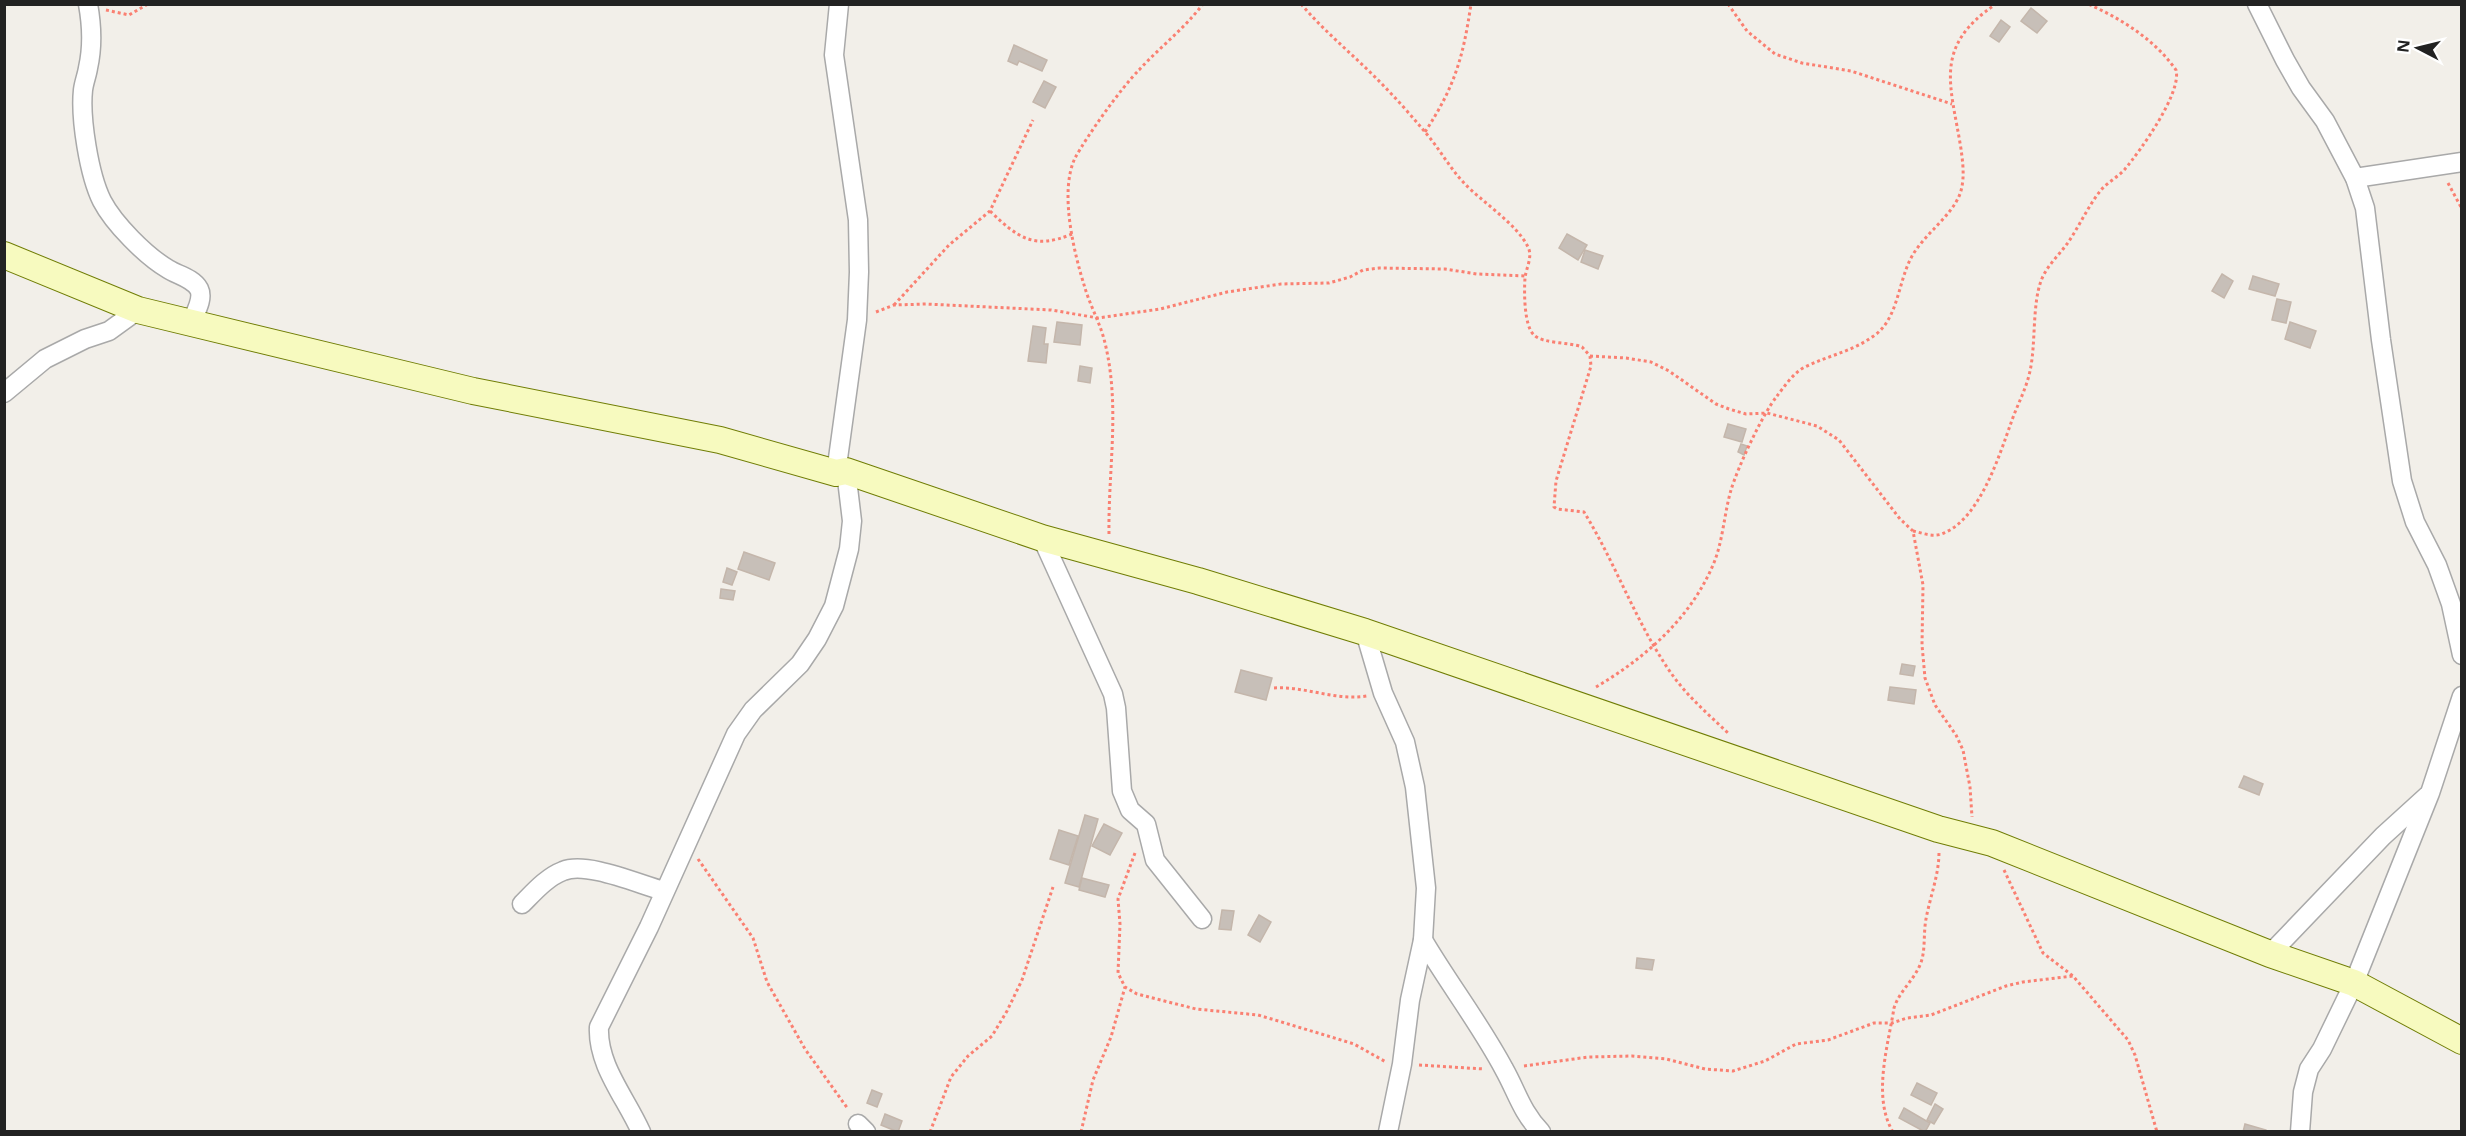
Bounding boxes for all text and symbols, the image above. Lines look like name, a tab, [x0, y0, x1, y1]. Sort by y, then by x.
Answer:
north arrow	[2388, 18, 2448, 78]
text: N	[2391, 38, 2415, 54]

